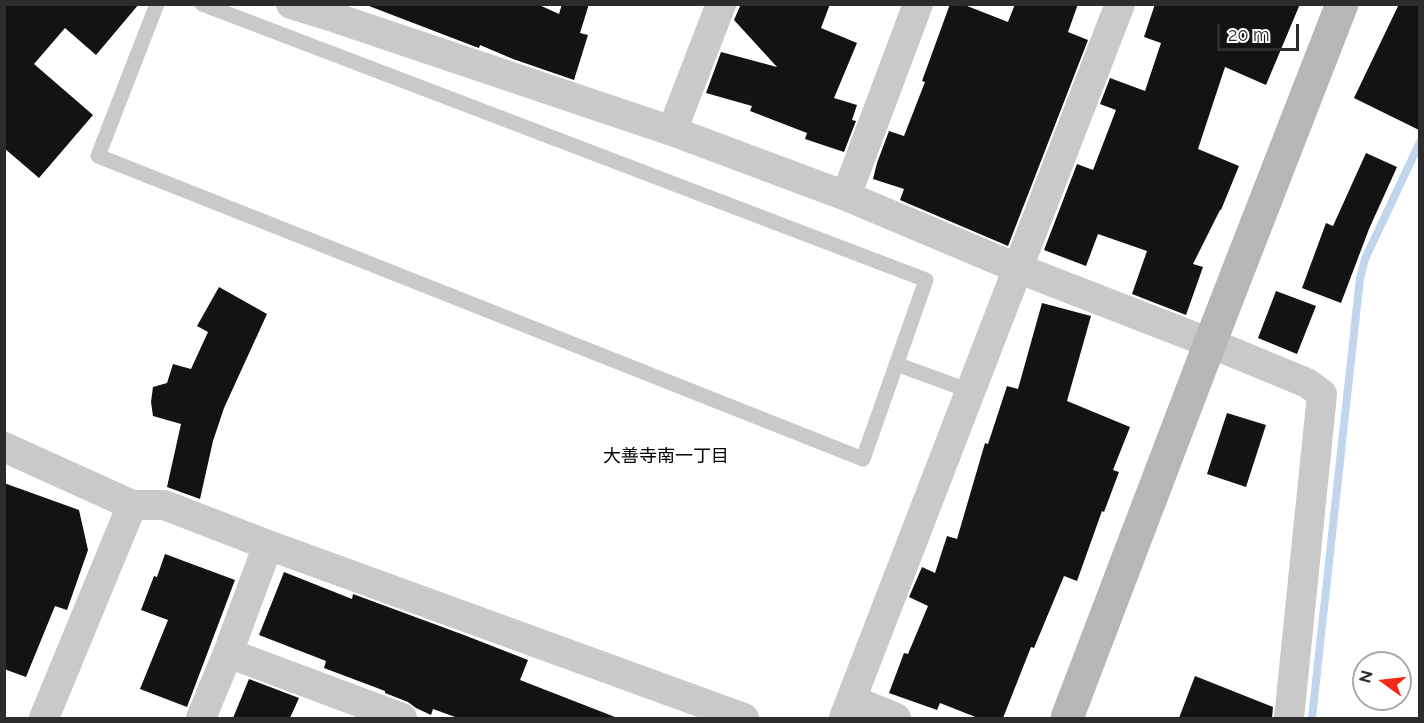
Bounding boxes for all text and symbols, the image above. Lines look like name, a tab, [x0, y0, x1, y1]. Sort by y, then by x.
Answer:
scale bar	[1220, 12, 1302, 50]
text: 20 m	[1228, 24, 1270, 45]
district label: 大善寺南一丁目	[603, 446, 729, 468]
north arrow	[1352, 651, 1412, 711]
text: N	[1355, 668, 1377, 685]

